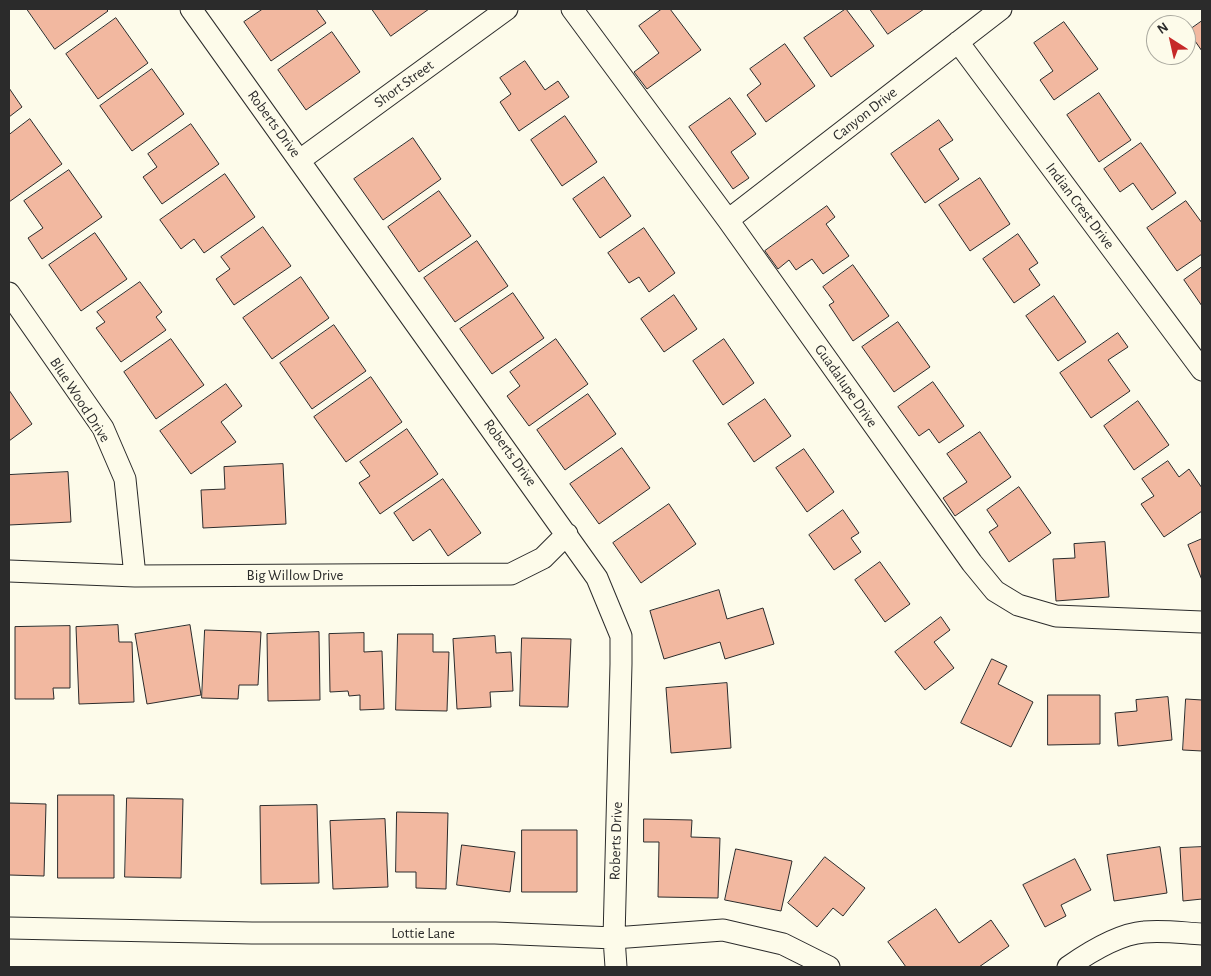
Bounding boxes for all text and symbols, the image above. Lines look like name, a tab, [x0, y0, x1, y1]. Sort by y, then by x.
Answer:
north arrow	[1146, 15, 1196, 65]
text: N	[1155, 20, 1171, 37]
street label: Short Street	[371, 56, 437, 112]
street label: Canyon Drive	[829, 83, 901, 145]
street label: Roberts Drive	[244, 87, 304, 161]
street label: Indian Crest Drive	[1042, 159, 1118, 253]
street label: Guadalupe Drive	[811, 341, 881, 431]
street label: Blue Wood Drive	[46, 354, 114, 446]
street label: Roberts Drive	[480, 416, 540, 490]
street label: Big Willow Drive	[247, 566, 343, 584]
street label: Roberts Drive	[606, 801, 626, 881]
street label: Lottie Lane	[391, 924, 455, 942]

